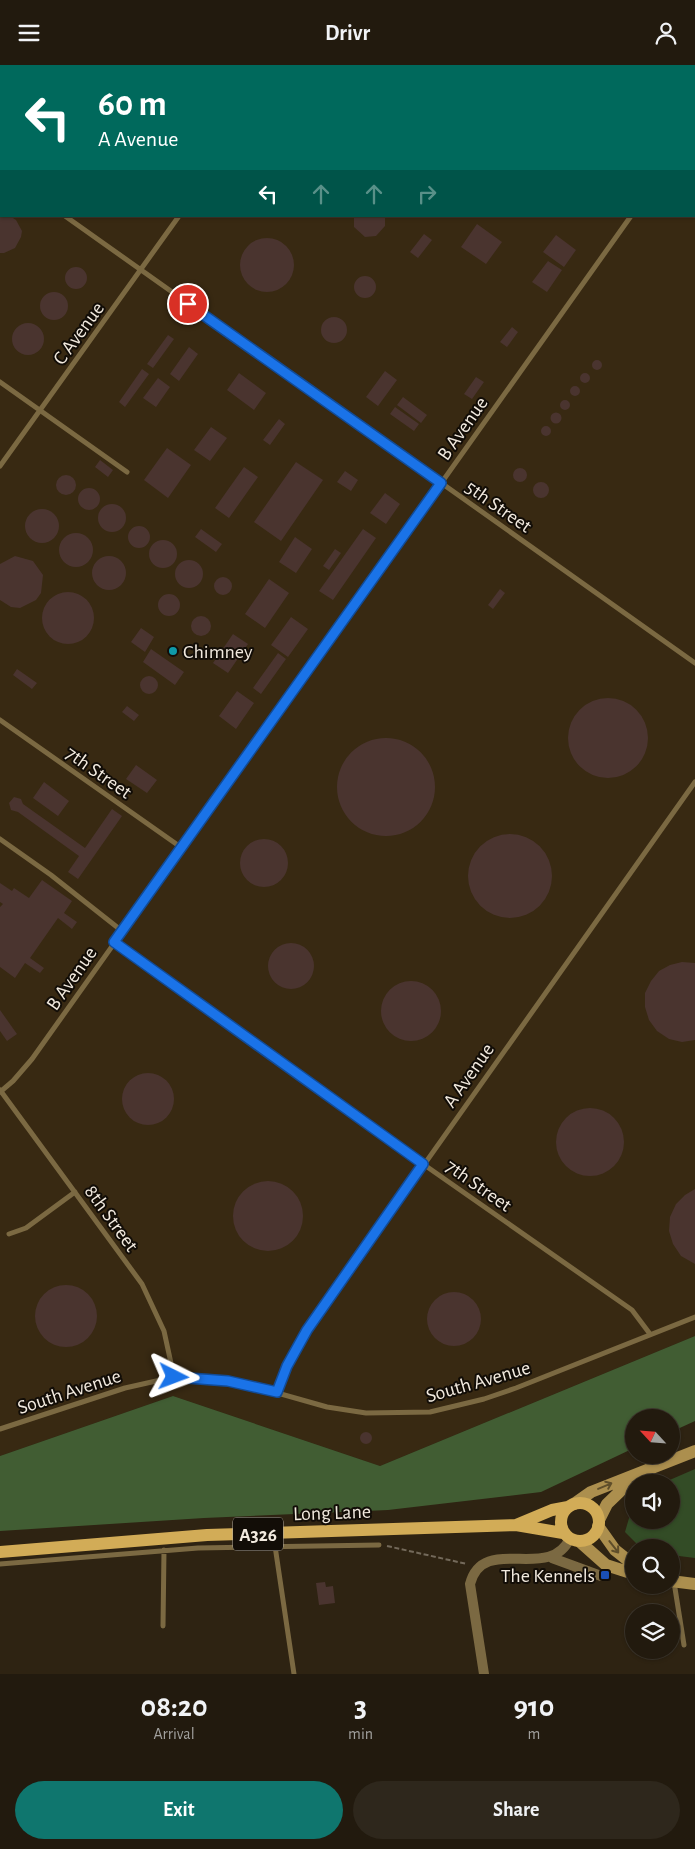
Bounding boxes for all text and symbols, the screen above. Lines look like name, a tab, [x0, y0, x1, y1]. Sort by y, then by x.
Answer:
icon: menu	[15, 19, 43, 47]
icon: person	[652, 19, 680, 47]
text: Drivr	[325, 22, 370, 44]
icon: left	[15, 85, 80, 150]
text: 60 m	[98, 87, 167, 122]
text: A Avenue	[98, 128, 178, 150]
icon: left	[254, 180, 282, 208]
icon: ahead	[307, 180, 335, 208]
icon: ahead	[360, 180, 388, 208]
icon: right	[413, 180, 441, 208]
pin	[167, 283, 209, 325]
icon: arrive	[174, 290, 202, 318]
street label: C Avenue	[50, 299, 108, 369]
street label: B Avenue	[434, 393, 492, 464]
street label: 5th Street	[462, 477, 536, 537]
place label: Chimney	[183, 642, 253, 662]
marker: Chimney	[167, 645, 179, 657]
street label: 7th Street	[62, 743, 136, 803]
street label: B Avenue	[43, 943, 101, 1014]
street label: A Avenue	[440, 1040, 498, 1111]
street label: 7th Street	[442, 1156, 516, 1216]
street label: 8th Street	[81, 1182, 142, 1256]
position arrow	[147, 1350, 199, 1402]
street label: South Avenue	[424, 1358, 533, 1406]
street label: South Avenue	[15, 1366, 123, 1418]
north arrow	[625, 1409, 680, 1464]
map controls	[625, 1409, 680, 1659]
button: sound	[625, 1474, 680, 1529]
one-way arrow	[597, 1481, 612, 1491]
street label: Long Lane	[293, 1502, 371, 1524]
road number: A326	[233, 1517, 283, 1551]
button: search	[625, 1539, 680, 1594]
one-way arrow	[608, 1541, 619, 1554]
place label: The Kennels	[501, 1566, 595, 1586]
marker: The Kennels	[599, 1569, 611, 1581]
button: layers	[625, 1604, 680, 1659]
text: 08:20	[141, 1692, 208, 1722]
text: 3	[354, 1692, 367, 1722]
text: 910	[514, 1692, 554, 1722]
text: Arrival	[153, 1726, 195, 1742]
text: min	[348, 1726, 373, 1742]
text: m	[528, 1726, 540, 1742]
button: Exit	[15, 1781, 343, 1839]
button: Share	[353, 1781, 680, 1839]

